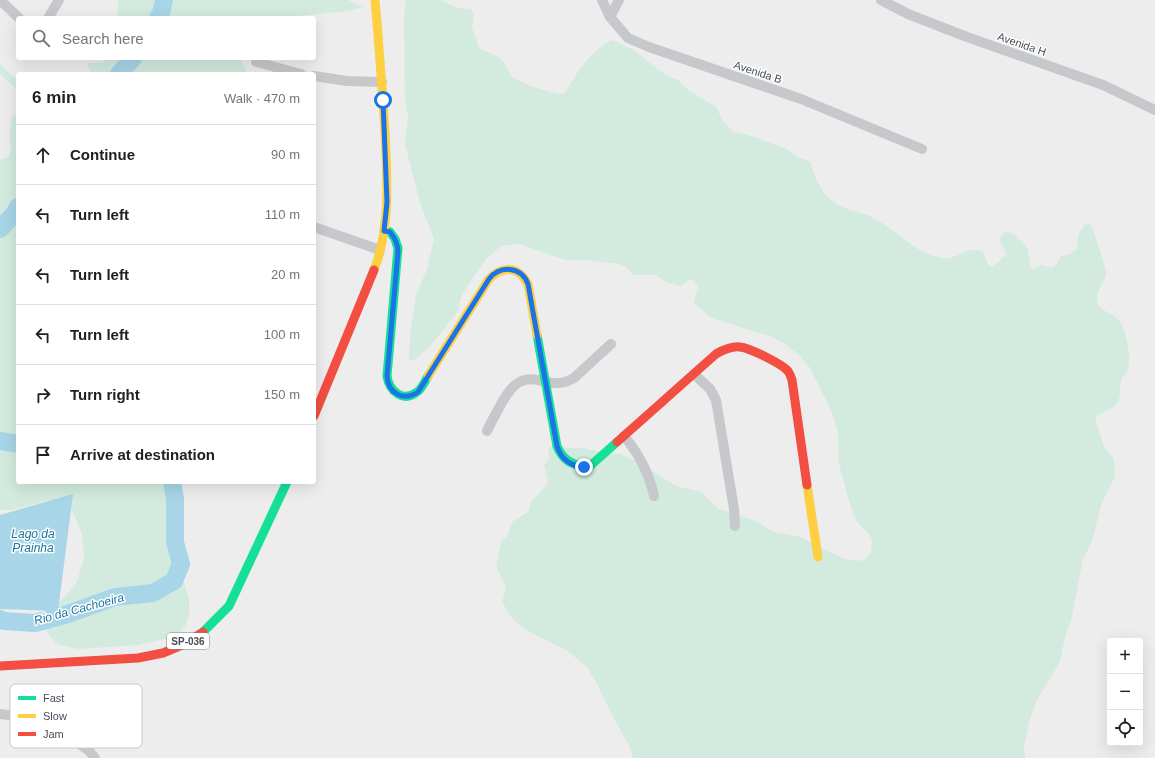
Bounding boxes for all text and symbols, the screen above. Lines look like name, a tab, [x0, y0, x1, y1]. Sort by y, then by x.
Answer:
search box	[16, 16, 316, 60]
icon: search	[30, 27, 52, 49]
text: Search here	[62, 30, 144, 47]
street label: Avenida H	[996, 30, 1048, 58]
street label: Avenida B	[732, 59, 784, 85]
text: 6 min	[32, 88, 76, 107]
text: Walk · 470 m	[224, 91, 300, 106]
route start	[374, 91, 392, 109]
icon: ahead	[32, 144, 54, 166]
text: Continue	[70, 146, 135, 163]
text: 90 m	[271, 147, 300, 162]
icon: left	[32, 204, 54, 226]
text: Turn left	[70, 206, 129, 223]
text: 110 m	[265, 207, 300, 222]
icon: left	[32, 264, 54, 286]
text: Turn left	[70, 266, 129, 283]
text: 20 m	[271, 267, 300, 282]
icon: left	[32, 324, 54, 346]
text: Turn left	[70, 326, 129, 343]
text: 100 m	[264, 327, 300, 342]
icon: right	[32, 384, 54, 406]
text: Turn right	[70, 386, 140, 403]
text: 150 m	[264, 387, 300, 402]
icon: arrive	[32, 444, 54, 466]
text: Arrive at destination	[70, 446, 215, 463]
route end	[575, 458, 593, 476]
water label: Lago da Prainha	[11, 527, 55, 555]
water label: Rio da Cachoeira	[32, 590, 126, 628]
road number: SP-036	[167, 633, 209, 649]
map controls	[1107, 638, 1143, 746]
button: +	[1107, 638, 1143, 674]
button: −	[1107, 674, 1143, 710]
legend	[10, 684, 142, 748]
text: Fast	[43, 692, 64, 704]
text: Slow	[43, 710, 67, 722]
button: locate	[1107, 710, 1143, 746]
text: Jam	[43, 728, 64, 740]

